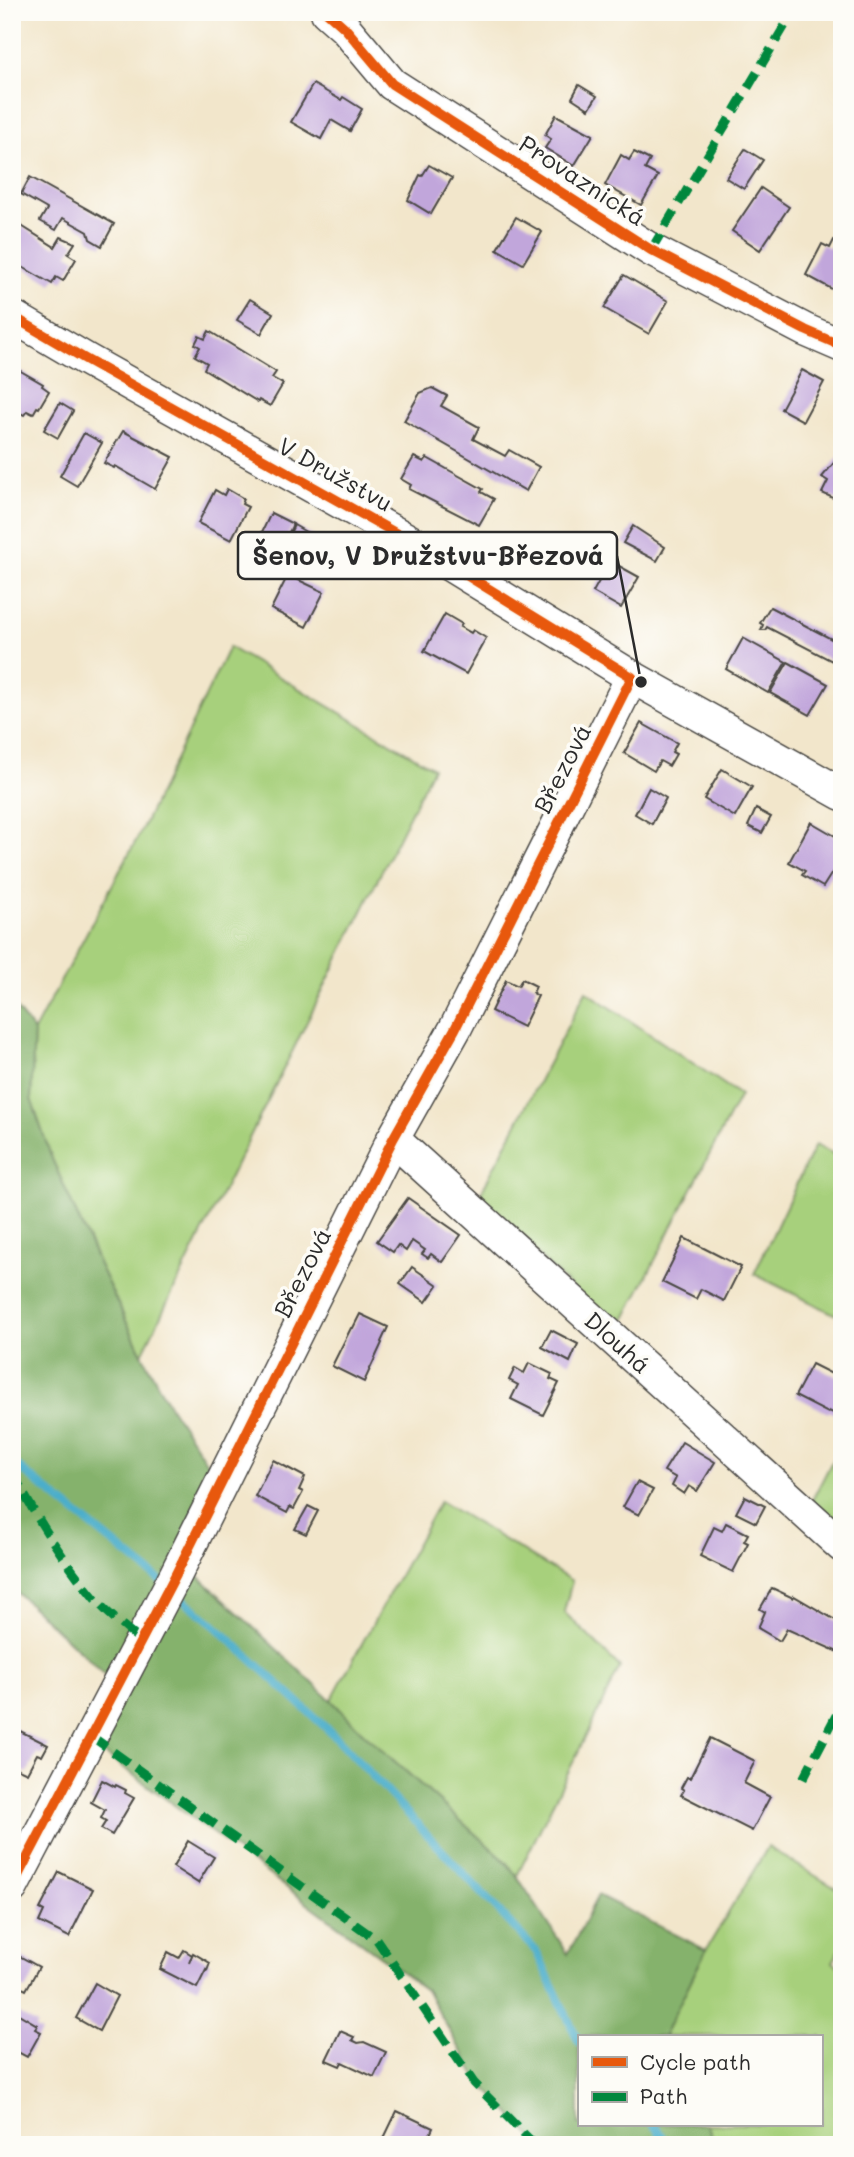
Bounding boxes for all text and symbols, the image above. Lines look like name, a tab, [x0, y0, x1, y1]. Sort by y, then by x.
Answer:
street label: Provaznická	[514, 127, 652, 232]
street label: V Družstvu	[273, 430, 398, 518]
callout: Šenov, V Družstvu-Březová	[238, 532, 617, 579]
text: Šenov, V Družstvu-Březová	[252, 538, 604, 572]
street label: Březová	[526, 718, 597, 818]
street label: Březová	[266, 1222, 337, 1322]
street label: Dlouhá	[579, 1304, 657, 1380]
legend	[578, 2035, 822, 2126]
text: Cycle path	[640, 2048, 750, 2075]
text: Path	[640, 2082, 687, 2109]

